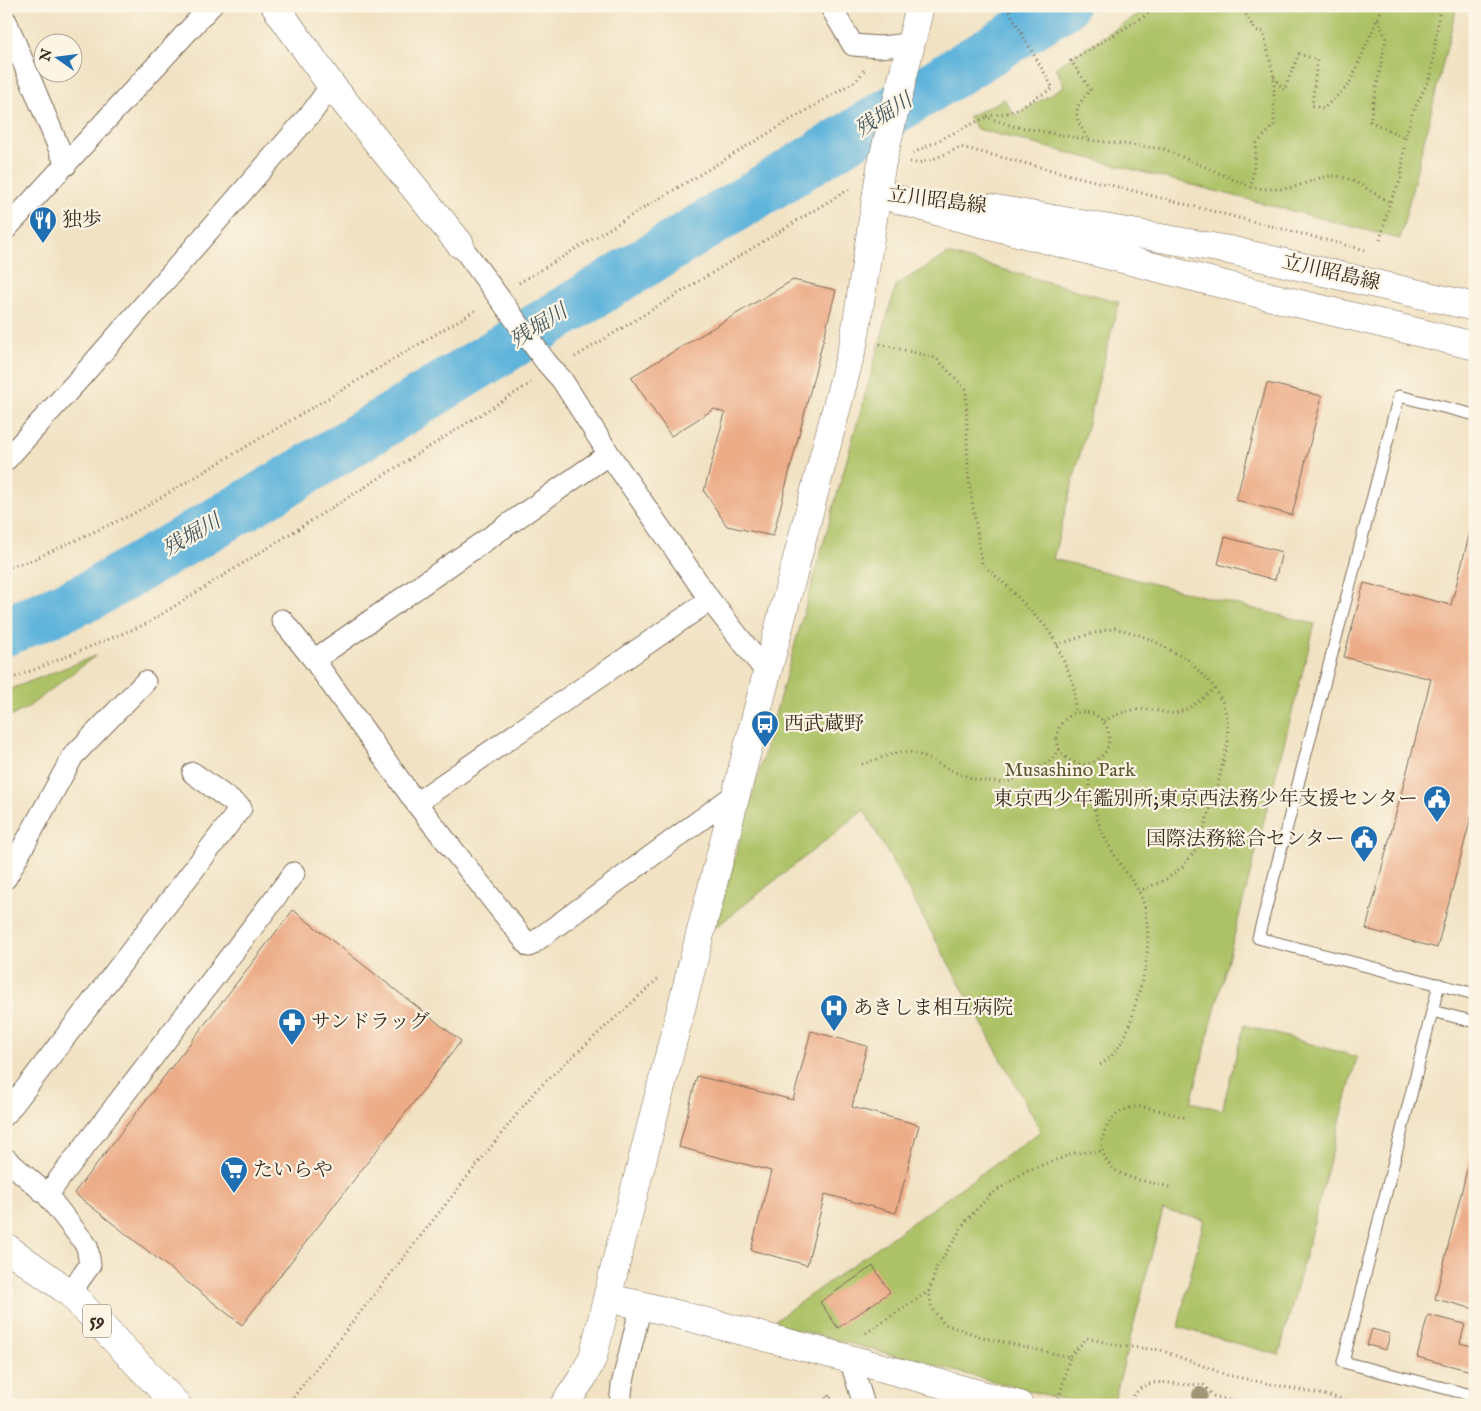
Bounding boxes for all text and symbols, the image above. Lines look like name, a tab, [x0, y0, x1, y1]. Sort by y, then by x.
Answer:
north arrow	[32, 32, 82, 82]
text: N	[36, 47, 57, 64]
water label: 残堀川	[850, 87, 920, 144]
street label: 立川昭島線	[886, 182, 988, 220]
restaurant icon: 独歩	[28, 205, 58, 244]
place label: 独歩	[62, 208, 102, 233]
street label: 立川昭島線	[1279, 250, 1383, 296]
water label: 残堀川	[505, 298, 575, 355]
water label: 残堀川	[158, 508, 228, 563]
bus stop icon: 西武蔵野	[750, 709, 780, 748]
place label: 西武蔵野	[784, 712, 864, 737]
park label: Musashino Park	[1004, 758, 1136, 783]
public building icon: 東京西少年鑑別所;東京西法務少年支援センター	[1422, 784, 1452, 823]
place label: 東京西少年鑑別所;東京西法務少年支援センター	[993, 787, 1418, 812]
public building icon: 国際法務総合センター	[1349, 824, 1379, 863]
place label: 国際法務総合センター	[1146, 827, 1345, 852]
hospital icon: あきしま相互病院	[819, 993, 849, 1032]
place label: あきしま相互病院	[853, 996, 1013, 1021]
pharmacy icon: サンドラッグ	[277, 1007, 307, 1046]
place label: サンドラッグ	[311, 1010, 430, 1035]
supermarket icon: たいらや	[219, 1155, 249, 1194]
place label: たいらや	[253, 1158, 333, 1183]
road number: 59	[83, 1304, 111, 1338]

